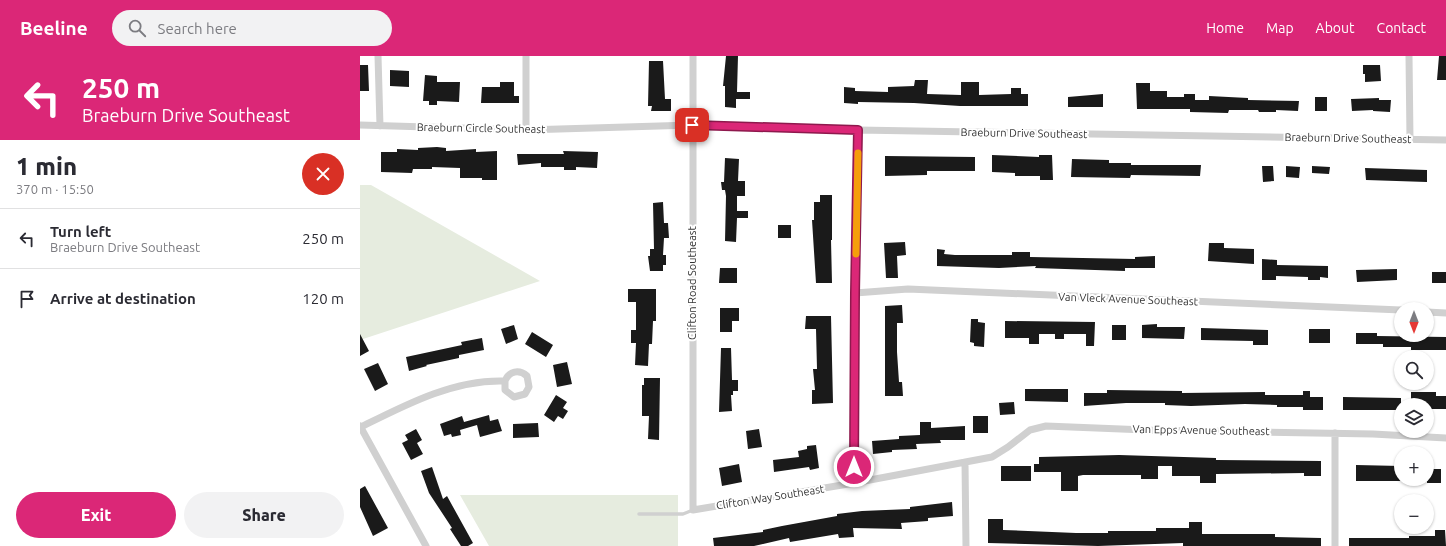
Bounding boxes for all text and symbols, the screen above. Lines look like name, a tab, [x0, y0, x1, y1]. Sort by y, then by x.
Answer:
search box	[112, 10, 392, 46]
text: Beeline	[20, 17, 88, 39]
icon: search	[126, 17, 148, 39]
text: Search here	[158, 20, 237, 37]
text: Home	[1206, 20, 1244, 36]
text: Map	[1266, 20, 1294, 36]
text: About	[1316, 20, 1355, 36]
text: Contact	[1377, 20, 1426, 36]
icon: left	[16, 72, 68, 124]
text: 250 m	[82, 72, 160, 103]
text: Braeburn Drive Southeast	[82, 105, 290, 125]
pin	[675, 108, 709, 142]
icon: arrive	[681, 114, 703, 136]
street label: Braeburn Circle Southeast	[417, 121, 546, 135]
street label: Braeburn Drive Southeast	[960, 126, 1088, 140]
street label: Braeburn Drive Southeast	[1284, 131, 1412, 145]
text: 1 min	[16, 153, 77, 180]
button: close	[302, 153, 344, 195]
text: 370 m · 15:50	[16, 182, 94, 196]
text: Turn left	[50, 223, 111, 240]
street label: Clifton Road Southeast	[686, 225, 698, 340]
icon: left	[16, 228, 38, 250]
text: 250 m	[302, 230, 344, 247]
text: Braeburn Drive Southeast	[50, 240, 200, 254]
icon: arrive	[16, 288, 38, 310]
text: Arrive at destination	[50, 290, 196, 307]
text: 120 m	[302, 290, 344, 307]
street label: Van Vleck Avenue Southeast	[1058, 291, 1199, 307]
north arrow	[1394, 302, 1434, 342]
map controls	[1394, 302, 1434, 534]
button: search	[1394, 350, 1434, 390]
button: layers	[1394, 398, 1434, 438]
street label: Van Epps Avenue Southeast	[1132, 423, 1270, 437]
position arrow	[833, 446, 875, 488]
button: +	[1394, 446, 1434, 486]
street label: Clifton Way Southeast	[715, 482, 826, 511]
button: Exit	[16, 492, 176, 538]
button: Share	[184, 492, 344, 538]
button: −	[1394, 494, 1434, 534]

